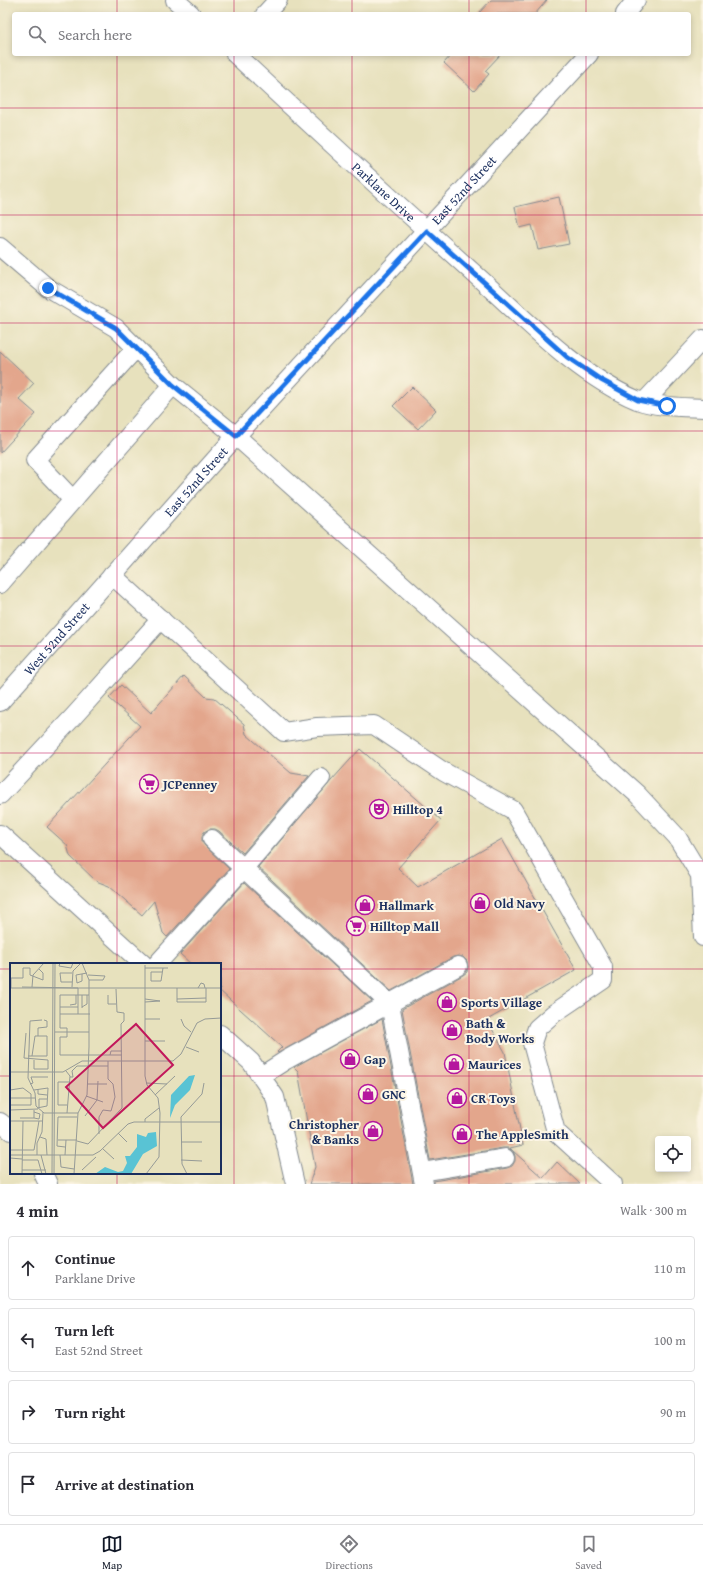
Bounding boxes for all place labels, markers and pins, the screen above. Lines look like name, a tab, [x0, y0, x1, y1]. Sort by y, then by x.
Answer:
supermarket icon: JCPenney	[138, 773, 160, 795]
place label: JCPenney	[161, 775, 218, 794]
theatre icon: Hilltop 4	[368, 798, 390, 820]
place label: Hilltop 4	[393, 800, 443, 819]
shop icon: Old Navy	[469, 892, 491, 914]
shop icon: Hallmark	[354, 894, 376, 916]
place label: Old Navy	[494, 894, 545, 913]
place label: Hallmark	[379, 896, 435, 915]
supermarket icon: Hilltop Mall	[345, 915, 367, 937]
place label: Hilltop Mall	[370, 917, 439, 936]
shop icon: Sports Village	[436, 991, 458, 1013]
place label: Sports Village	[461, 993, 542, 1012]
place label: Bath & Body Works	[466, 1014, 535, 1048]
shop icon: Bath & Body Works	[441, 1019, 463, 1041]
shop icon: Gap	[339, 1048, 361, 1070]
place label: Gap	[364, 1050, 387, 1069]
shop icon: Maurices	[443, 1053, 465, 1075]
place label: Maurices	[468, 1055, 522, 1074]
shop icon: GNC	[357, 1083, 379, 1105]
place label: GNC	[382, 1085, 406, 1104]
shop icon: CR Toys	[446, 1087, 468, 1109]
place label: CR Toys	[471, 1089, 516, 1108]
place label: Christopher & Banks	[289, 1115, 359, 1149]
shop icon: Christopher & Banks	[362, 1120, 384, 1142]
shop icon: The AppleSmith	[451, 1123, 473, 1145]
place label: The AppleSmith	[476, 1125, 569, 1144]

